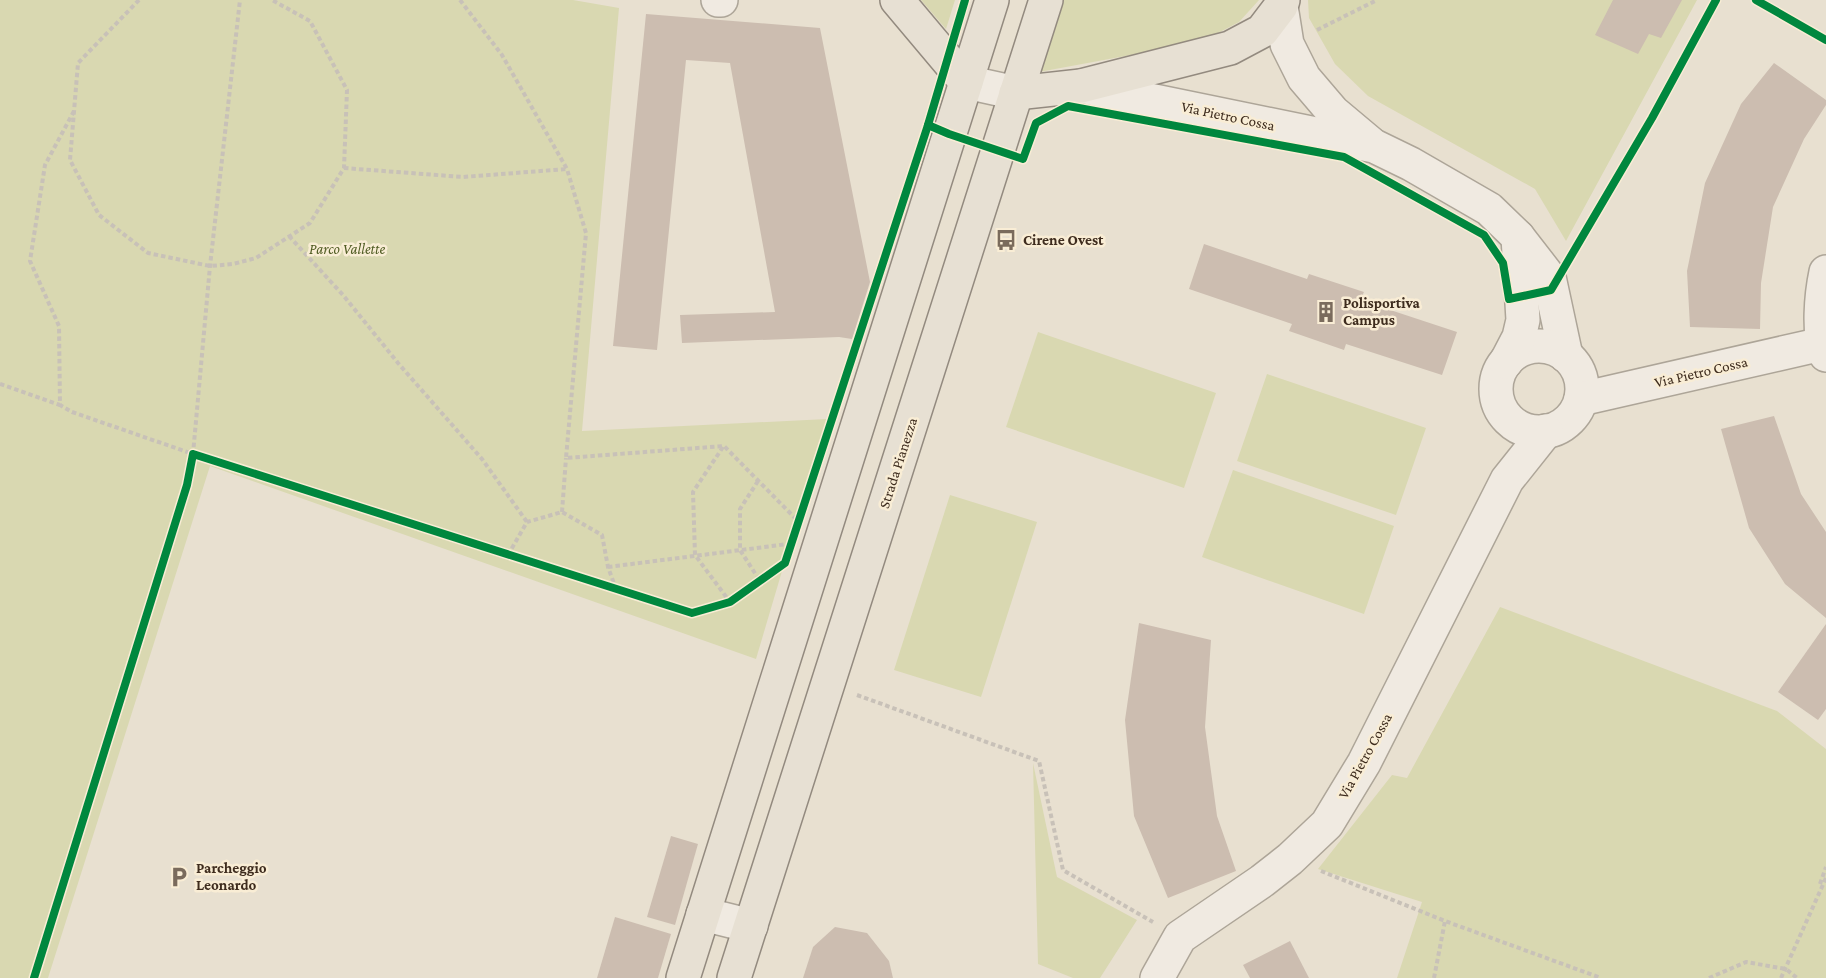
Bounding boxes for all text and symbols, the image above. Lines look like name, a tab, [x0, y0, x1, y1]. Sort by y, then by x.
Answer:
street label: Via Pietro Cossa	[1180, 98, 1276, 134]
bus stop icon: Cirene Ovest	[994, 228, 1018, 252]
place label: Cirene Ovest	[1023, 232, 1104, 248]
park label: Parco Vallette	[309, 241, 385, 257]
place label: Polisportiva Campus	[1343, 295, 1421, 328]
building icon: Polisportiva Campus	[1314, 300, 1338, 324]
street label: Via Pietro Cossa	[1653, 353, 1749, 391]
street label: Strada Pianezza	[876, 416, 920, 510]
street label: Via Pietro Cossa	[1335, 710, 1395, 802]
place label: Parcheggio Leonardo	[196, 860, 267, 893]
parking icon: Parcheggio Leonardo	[167, 865, 191, 889]

